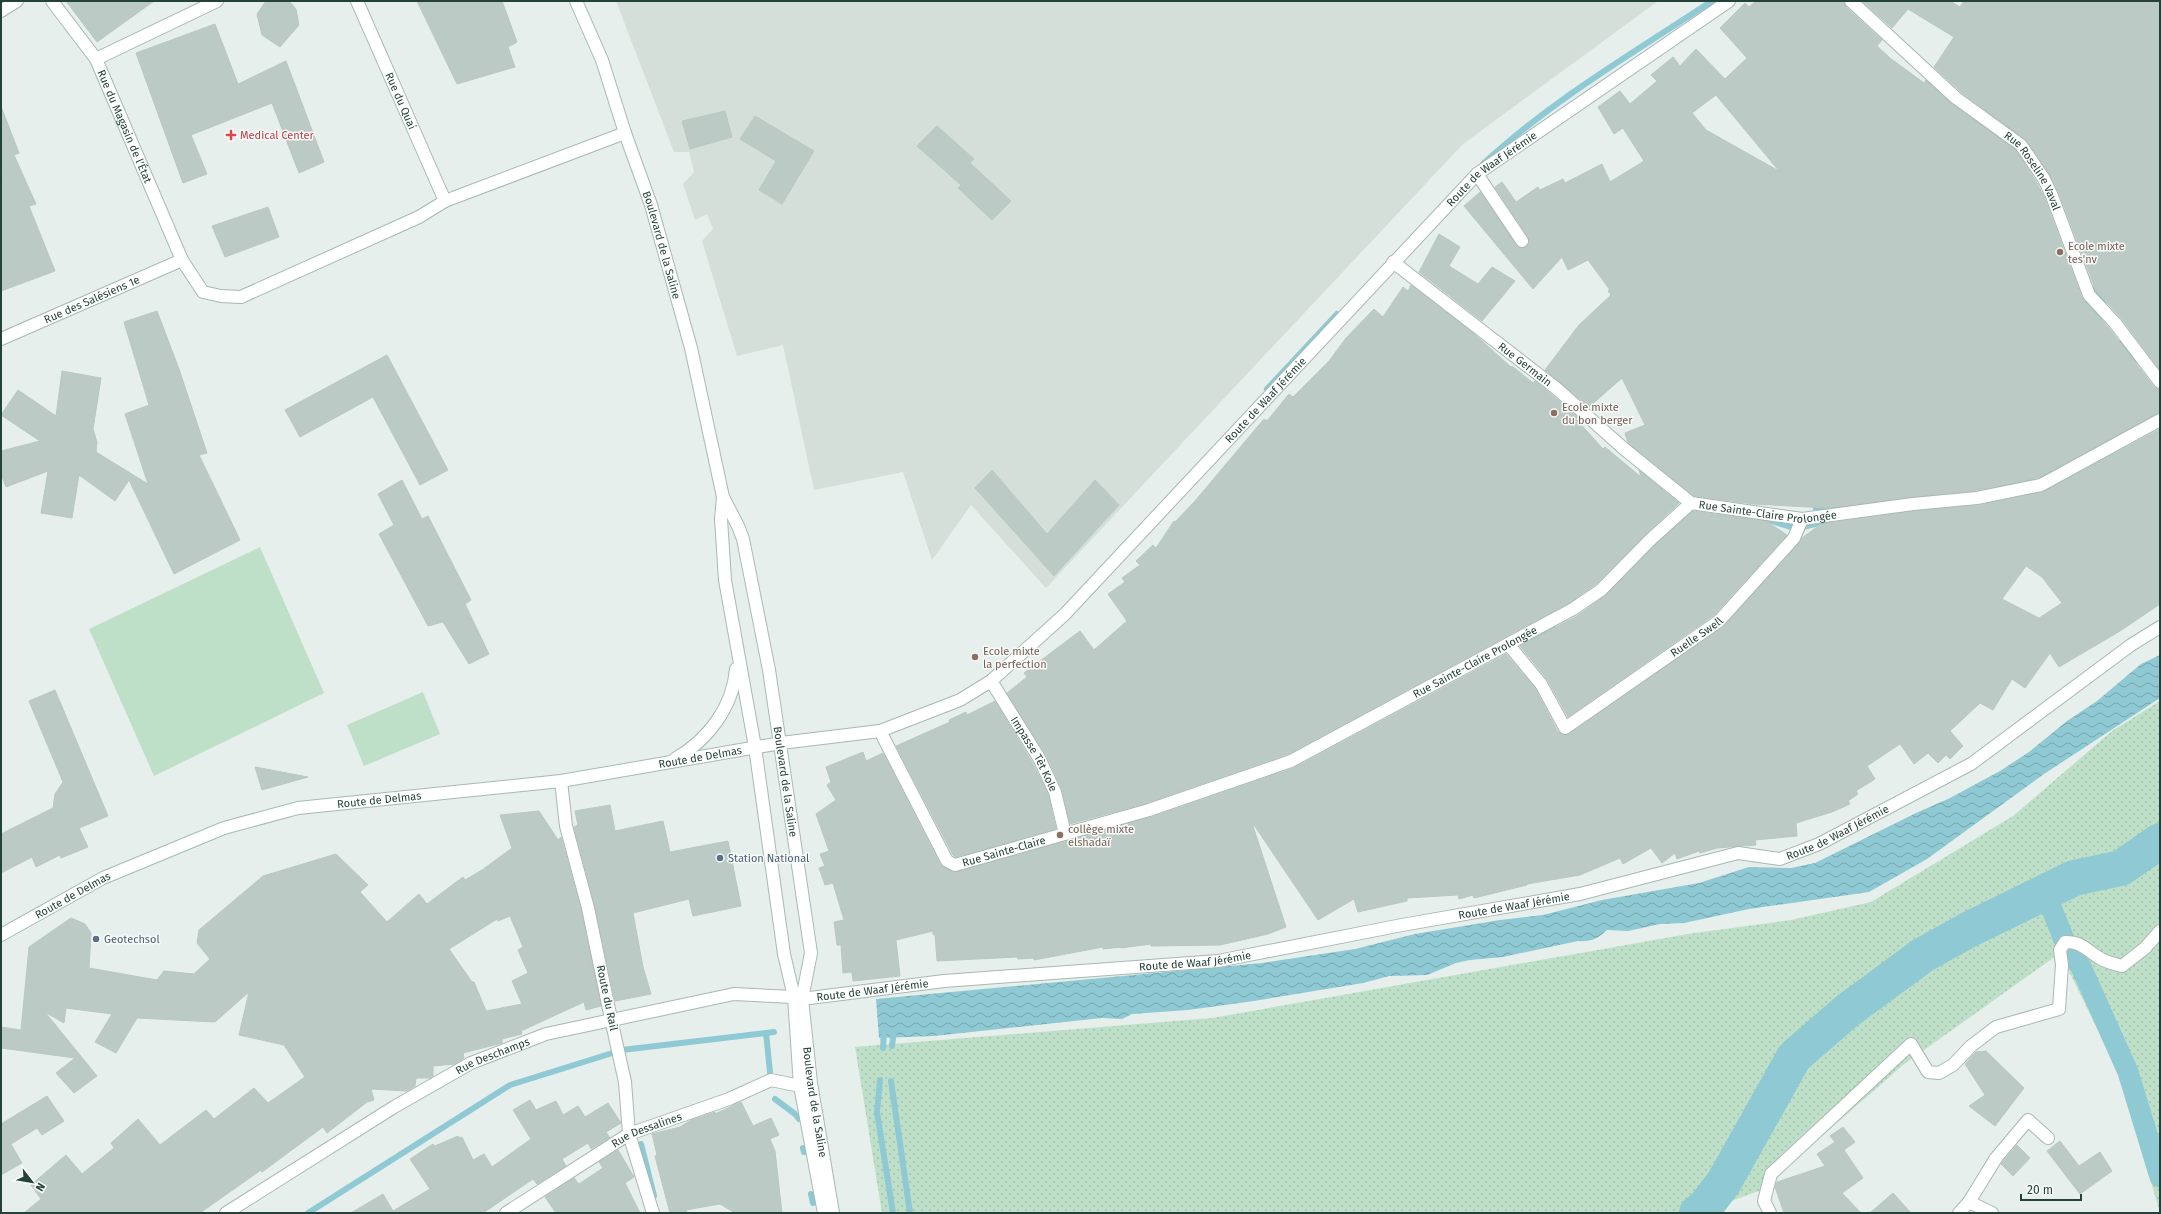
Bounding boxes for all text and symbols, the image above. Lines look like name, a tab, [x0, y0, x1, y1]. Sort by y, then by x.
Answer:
street label: Rue du Magasin de l'État	[95, 68, 155, 185]
street label: Rue du Quai	[383, 70, 419, 131]
marker: Medical Center	[225, 129, 237, 141]
place label: Medical Center	[240, 129, 315, 142]
street label: Route de Waaf Jérémie	[1444, 129, 1539, 209]
street label: Rue Roseline Vaval	[2002, 129, 2063, 212]
street label: Boulevard de la Saline	[640, 189, 683, 300]
place label: Ecole mixte tes'nv	[2068, 240, 2125, 266]
marker: Ecole mixte tes'nv	[2055, 247, 2065, 257]
street label: Rue des Salésiens 1e	[42, 273, 142, 326]
street label: Rue Germain	[1496, 339, 1554, 389]
street label: Route de Waaf Jérémie	[1222, 354, 1309, 445]
place label: Ecole mixte du bon berger	[1562, 401, 1633, 427]
marker: Ecole mixte du bon berger	[1549, 408, 1559, 418]
street label: Rue Sainte-Claire Prolongée	[1698, 498, 1837, 526]
street label: Ruelle Swell	[1668, 615, 1726, 659]
street label: Rue Sainte-Claire Prolongée	[1411, 623, 1539, 701]
place label: Ecole mixte la perfection	[983, 645, 1047, 671]
marker: Ecole mixte la perfection	[970, 652, 980, 662]
street label: Impasse Tèt Kole	[1008, 714, 1060, 794]
street label: Boulevard de la Saline	[771, 726, 800, 838]
street label: Route de Delmas	[657, 743, 743, 771]
street label: Route de Delmas	[337, 789, 422, 810]
street label: Route de Waaf Jérémie	[1784, 802, 1891, 863]
place label: collège mixte elshadaï	[1068, 823, 1134, 849]
marker: collège mixte elshadaï	[1055, 830, 1065, 840]
street label: Rue Sainte-Claire	[961, 833, 1047, 869]
place label: Station National	[728, 852, 809, 865]
marker: Station National	[715, 853, 725, 863]
street label: Route de Delmas	[33, 869, 112, 921]
street label: Route de Waaf Jérémie	[1457, 889, 1571, 922]
place label: Geotechsol	[104, 933, 160, 946]
marker: Geotechsol	[91, 934, 101, 944]
street label: Route de Waaf Jérémie	[1139, 948, 1252, 973]
street label: Route du Rail	[594, 964, 620, 1032]
street label: Route de Waaf Jérémie	[816, 977, 929, 1004]
street label: Rue Deschamps	[453, 1035, 531, 1077]
street label: Boulevard de la Saline	[801, 1046, 830, 1158]
street label: Rue Dessalines	[609, 1110, 683, 1150]
north arrow	[12, 1162, 52, 1202]
scale bar	[2021, 1176, 2081, 1202]
text: N	[33, 1180, 48, 1193]
text: 20 m	[2027, 1183, 2053, 1197]

